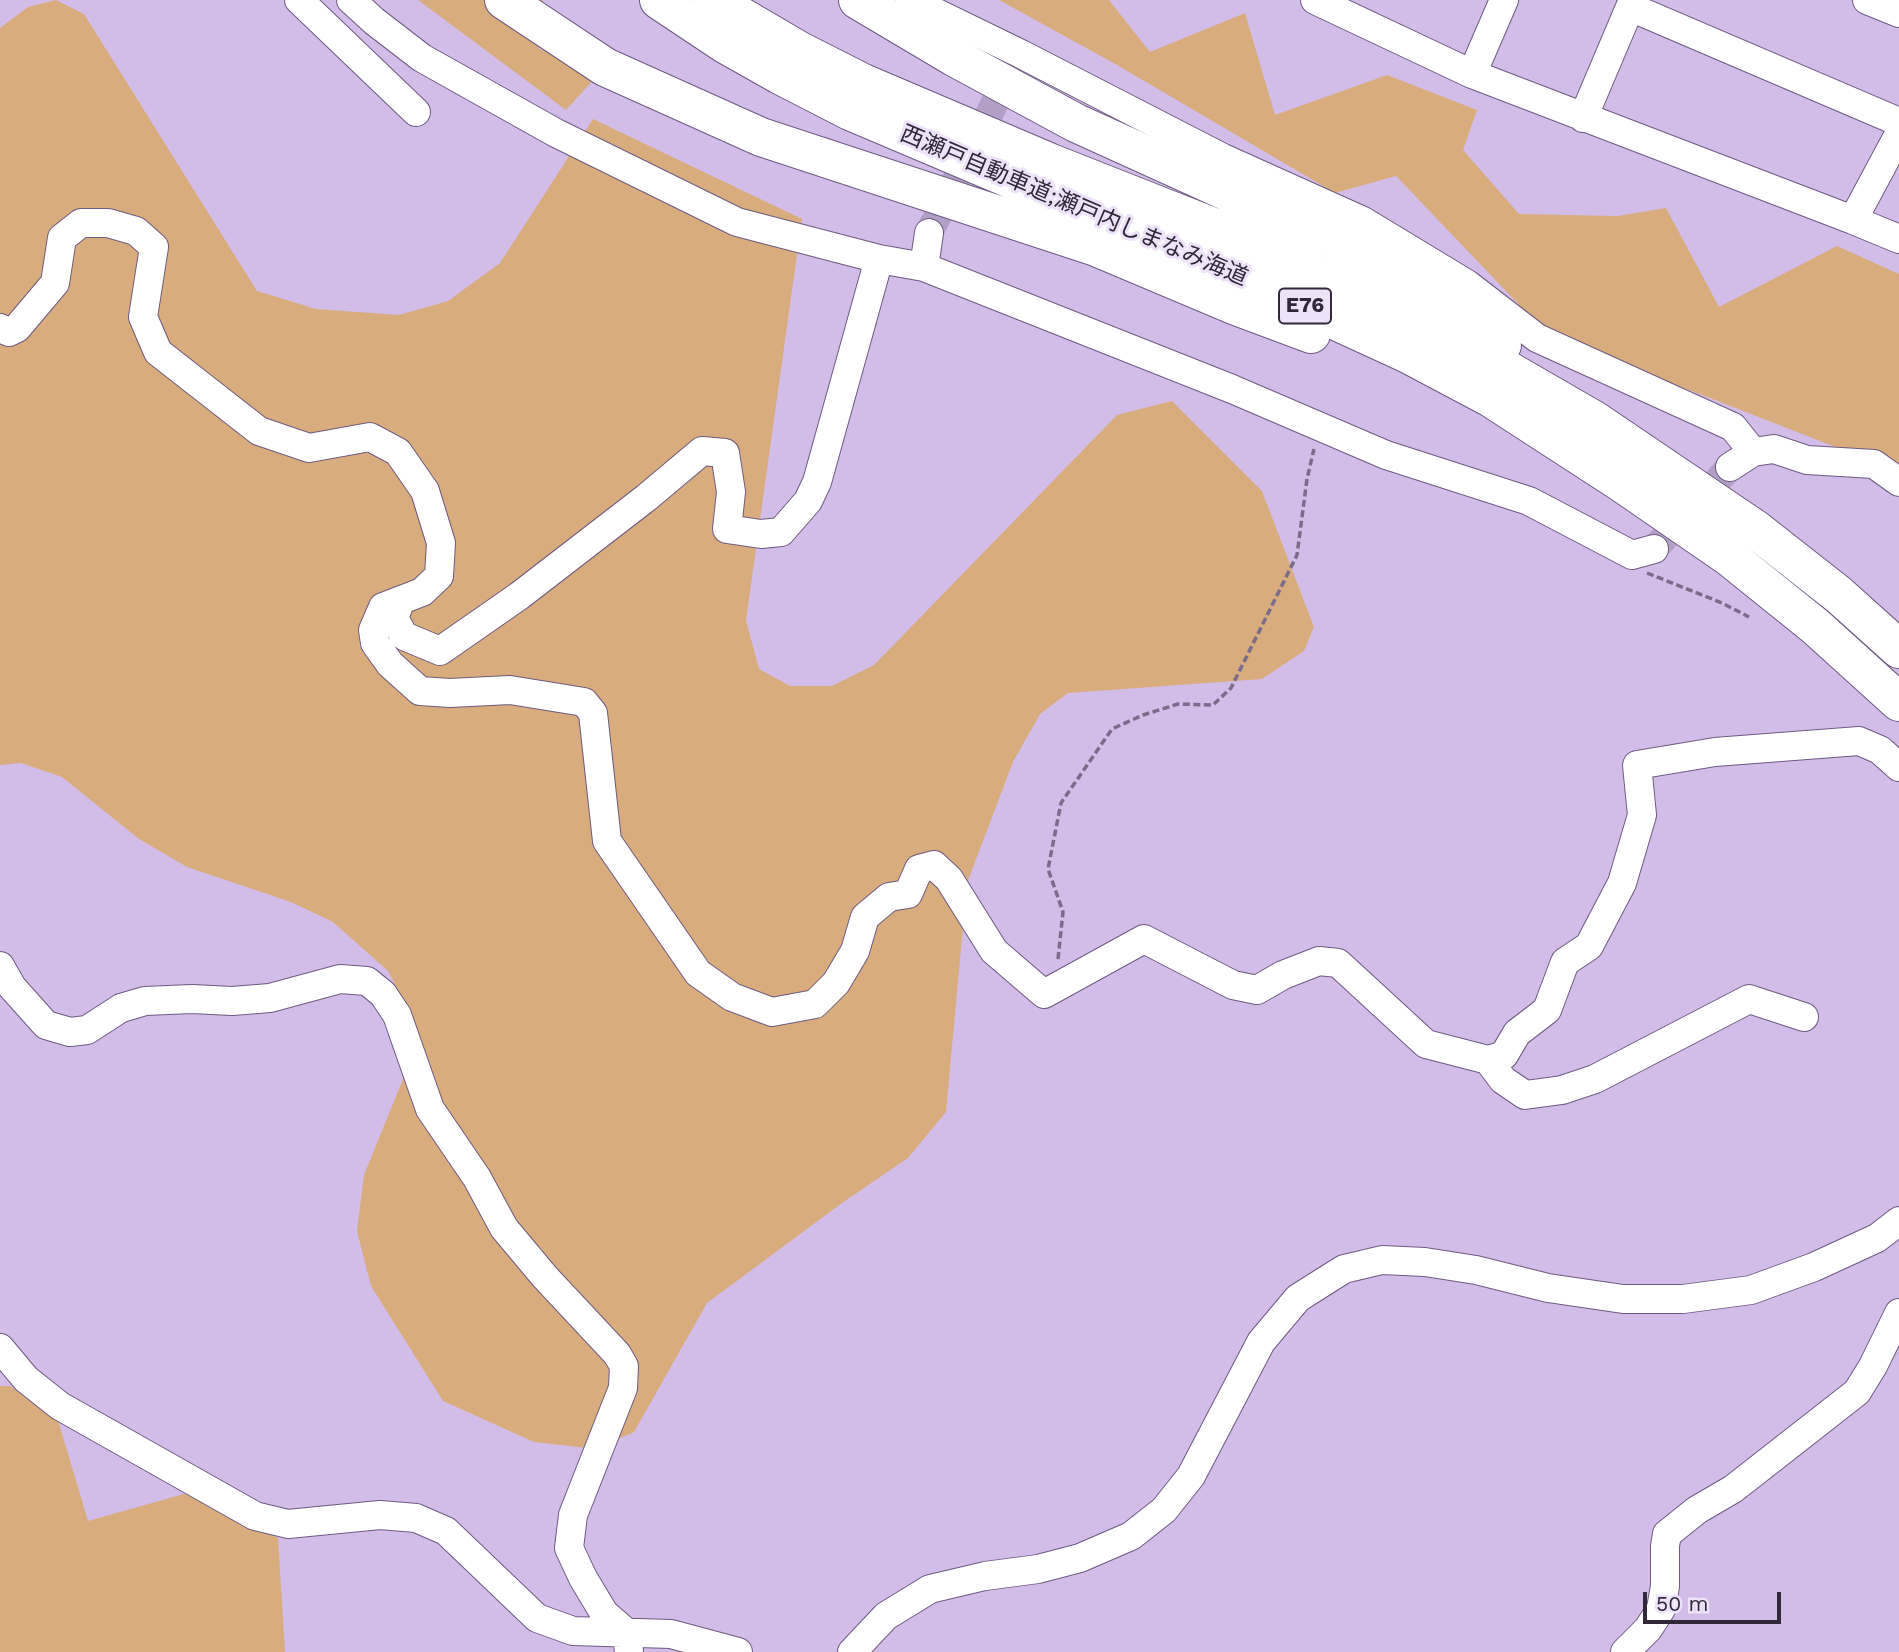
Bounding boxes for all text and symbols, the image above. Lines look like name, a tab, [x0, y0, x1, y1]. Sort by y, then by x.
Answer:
street label: 西瀬戸自動車道;瀬戸内しまなみ海道	[896, 120, 1252, 292]
road number: E76	[1279, 288, 1331, 324]
scale bar	[1647, 1578, 1785, 1622]
text: 50 m	[1656, 1591, 1708, 1616]

